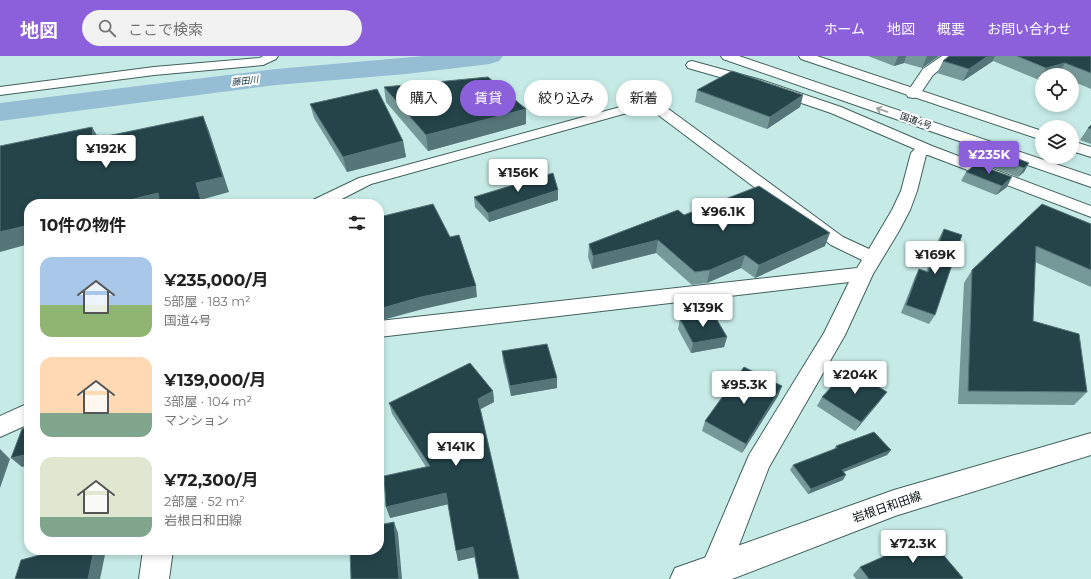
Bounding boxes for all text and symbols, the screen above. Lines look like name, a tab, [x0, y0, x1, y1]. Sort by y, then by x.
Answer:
search box	[82, 10, 362, 46]
icon: search	[96, 17, 118, 39]
text: 地図	[20, 19, 58, 42]
text: ここで検索	[128, 20, 203, 39]
text: ホーム	[823, 20, 865, 38]
text: 地図	[887, 20, 915, 38]
text: 概要	[937, 20, 965, 38]
text: お問い合わせ	[987, 20, 1071, 38]
map controls	[1035, 68, 1079, 164]
button: locate	[1035, 68, 1079, 112]
water label: 藤田川	[231, 73, 260, 88]
chip: 購入	[396, 80, 452, 116]
chip: 賃貸	[460, 80, 516, 116]
chip: 絞り込み	[524, 80, 608, 116]
chip: 新着	[616, 80, 672, 116]
one-way arrow	[876, 105, 888, 113]
street label: 国道4号	[899, 110, 934, 131]
button: layers	[1035, 120, 1079, 164]
pin: ¥192K	[78, 135, 134, 169]
text: ¥192K	[86, 140, 126, 156]
pin: ¥235K	[961, 141, 1017, 175]
text: ¥235K	[968, 146, 1010, 162]
pin: ¥156K	[490, 159, 546, 193]
text: ¥156K	[498, 164, 538, 180]
pin: ¥96.1K	[690, 198, 756, 232]
text: ¥96.1K	[701, 203, 745, 219]
icon: filters	[346, 212, 368, 234]
text: 10件の物件	[40, 215, 126, 235]
pin: ¥169K	[907, 241, 963, 275]
text: ¥169K	[914, 246, 956, 262]
text: ¥235,000/月	[164, 270, 269, 290]
icon: home	[72, 273, 120, 321]
text: 5部屋 · 183 m²	[164, 293, 251, 309]
pin: ¥139K	[675, 294, 731, 328]
text: ¥139K	[683, 299, 723, 315]
text: 国道4号	[164, 312, 212, 328]
pin: ¥204K	[827, 361, 883, 395]
text: ¥204K	[833, 366, 877, 382]
text: ¥139,000/月	[164, 370, 267, 390]
pin: ¥95.3K	[711, 371, 777, 405]
icon: home	[72, 373, 120, 421]
text: ¥95.3K	[721, 376, 767, 392]
text: 3部屋 · 104 m²	[164, 393, 252, 409]
text: マンション	[164, 412, 229, 428]
pin: ¥141K	[428, 433, 484, 467]
text: ¥141K	[437, 438, 475, 454]
text: ¥72,300/月	[164, 470, 259, 490]
icon: home	[72, 473, 120, 521]
street label: 岩根日和田線	[850, 488, 923, 525]
text: 2部屋 · 52 m²	[164, 493, 245, 509]
text: 岩根日和田線	[164, 512, 242, 528]
pin: ¥72.3K	[880, 530, 946, 564]
text: ¥72.3K	[890, 535, 936, 551]

